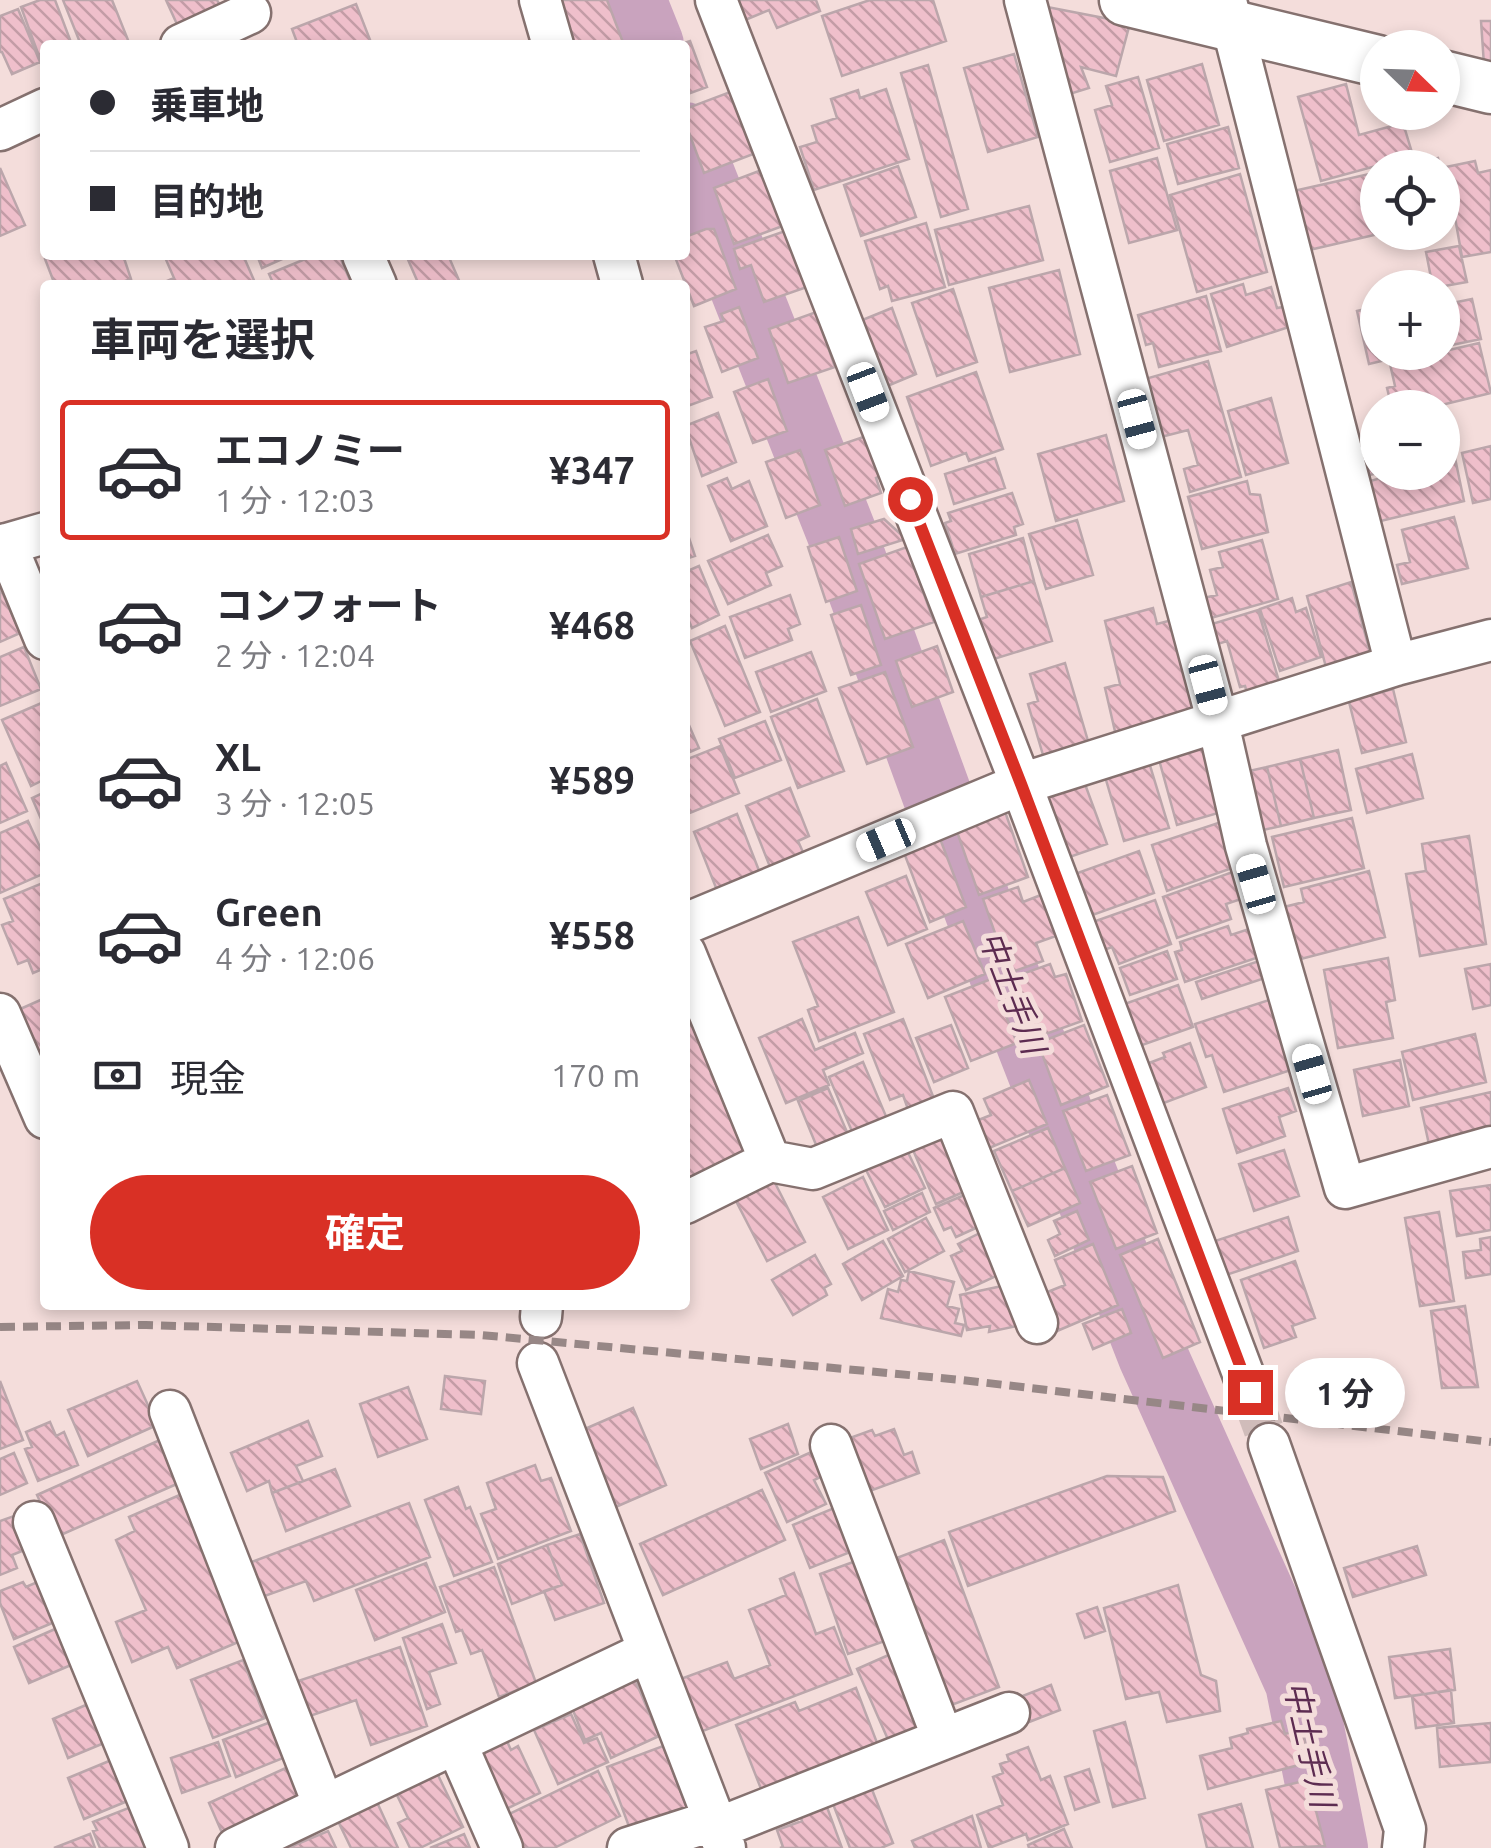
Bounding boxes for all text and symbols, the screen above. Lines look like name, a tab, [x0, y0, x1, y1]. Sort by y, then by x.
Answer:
north arrow	[1360, 30, 1460, 130]
map controls	[1360, 30, 1460, 490]
text: 乗車地	[150, 84, 264, 126]
button: locate	[1360, 150, 1460, 250]
text: 目的地	[150, 180, 264, 222]
button: +	[1360, 270, 1460, 370]
text: 車両を選択	[90, 314, 315, 365]
car	[843, 359, 893, 425]
car	[1115, 386, 1159, 452]
button: −	[1360, 390, 1460, 490]
icon: car	[95, 425, 185, 515]
text: エコノミー	[215, 429, 405, 471]
text: ¥347	[549, 449, 635, 491]
route start	[888, 477, 933, 522]
text: 1 分 · 12:03	[215, 482, 375, 518]
icon: car	[95, 580, 185, 670]
text: コンフォート	[215, 584, 442, 626]
text: ¥468	[549, 604, 635, 646]
text: 2 分 · 12:04	[215, 637, 375, 673]
car	[1186, 652, 1230, 718]
icon: car	[95, 735, 185, 825]
text: XL	[215, 736, 261, 778]
text: ¥589	[549, 759, 635, 801]
text: 3 分 · 12:05	[215, 785, 375, 821]
car	[853, 814, 919, 866]
car	[1233, 851, 1279, 917]
icon: car	[95, 890, 185, 980]
text: Green	[215, 891, 323, 933]
text: ¥558	[549, 914, 635, 956]
water label: 中土手川	[973, 926, 1054, 1061]
text: 4 分 · 12:06	[215, 940, 375, 976]
car	[1289, 1041, 1335, 1107]
icon: cash	[90, 1048, 145, 1103]
text: 現金	[170, 1057, 246, 1099]
text: 170 m	[551, 1057, 640, 1093]
button: 確定	[90, 1175, 640, 1290]
callout: 1 分	[1285, 1357, 1405, 1427]
route end	[1228, 1370, 1273, 1415]
text: 1 分	[1316, 1375, 1374, 1411]
water label: 中土手川	[1278, 1678, 1343, 1813]

